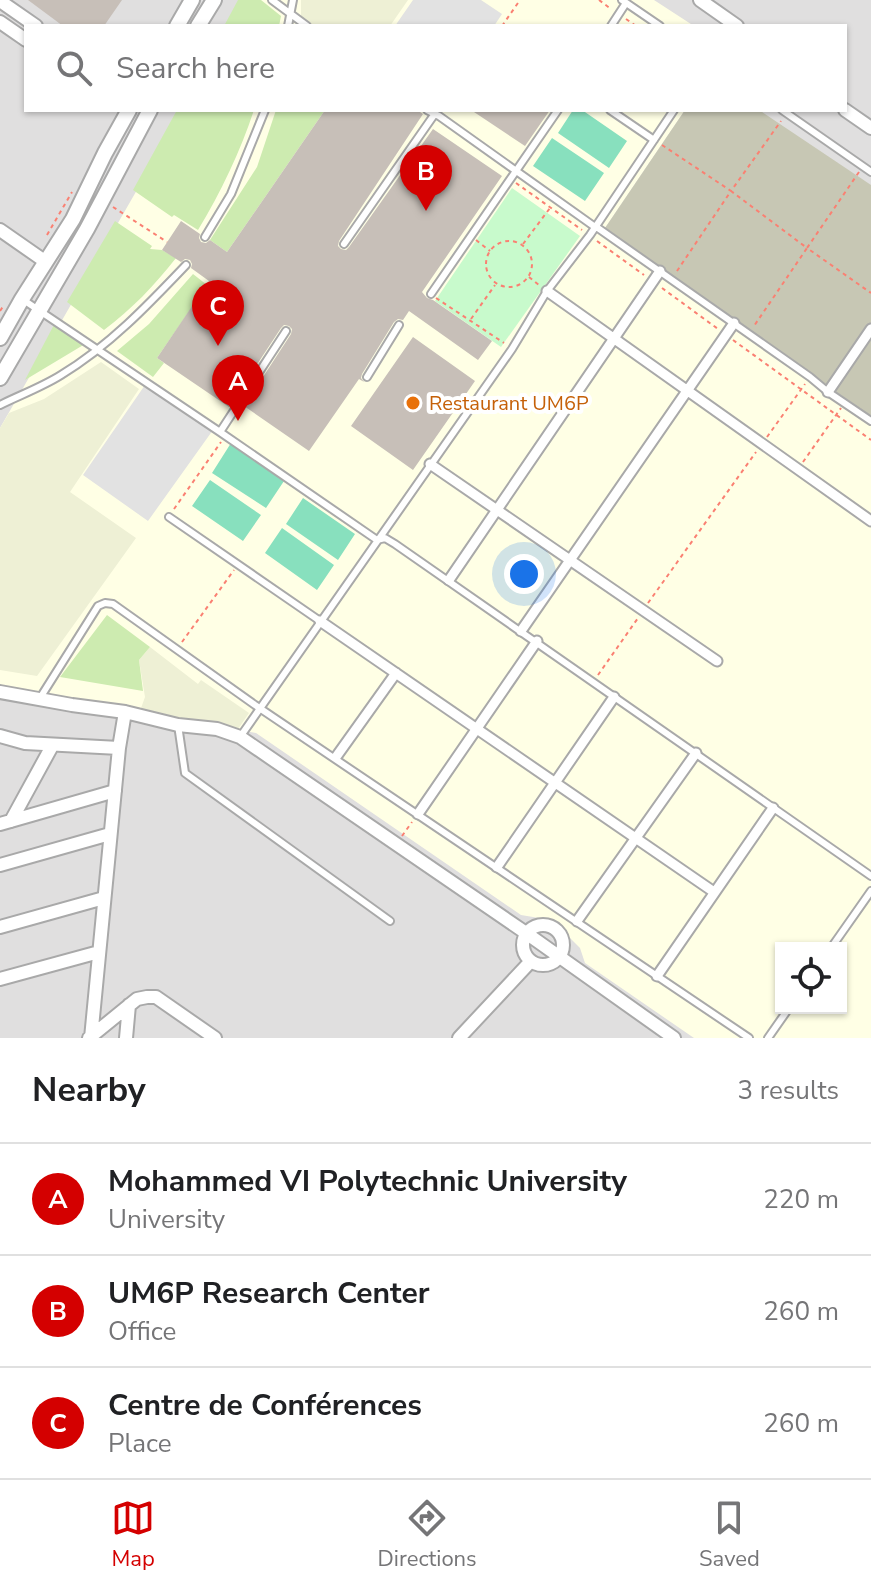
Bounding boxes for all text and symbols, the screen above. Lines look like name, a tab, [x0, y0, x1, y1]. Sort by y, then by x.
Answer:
search box	[24, 24, 847, 112]
icon: search	[52, 46, 96, 90]
text: Search here	[116, 48, 275, 89]
pin: B	[400, 145, 452, 211]
pin: C	[192, 280, 244, 346]
pin: A	[212, 355, 264, 421]
place label: Restaurant UM6P	[429, 390, 589, 417]
marker: Restaurant UM6P	[404, 394, 422, 412]
your location	[504, 554, 544, 594]
map controls	[775, 942, 847, 1014]
button: locate	[775, 942, 847, 1014]
text: Nearby	[32, 1067, 146, 1113]
text: 3 results	[738, 1073, 839, 1108]
text: Mohammed VI Polytechnic University	[108, 1161, 627, 1202]
text: A	[48, 1182, 68, 1217]
text: 220 m	[763, 1182, 839, 1217]
text: University	[108, 1202, 225, 1237]
text: UM6P Research Center	[108, 1273, 429, 1314]
text: B	[49, 1294, 67, 1329]
text: 260 m	[763, 1294, 839, 1329]
text: Office	[108, 1314, 176, 1349]
text: Centre de Conférences	[108, 1385, 422, 1426]
text: C	[49, 1406, 67, 1441]
text: 260 m	[763, 1406, 839, 1441]
text: Place	[108, 1426, 172, 1461]
tab: Map	[111, 1496, 155, 1574]
tab: Directions	[378, 1496, 477, 1574]
tab: Saved	[699, 1496, 760, 1574]

